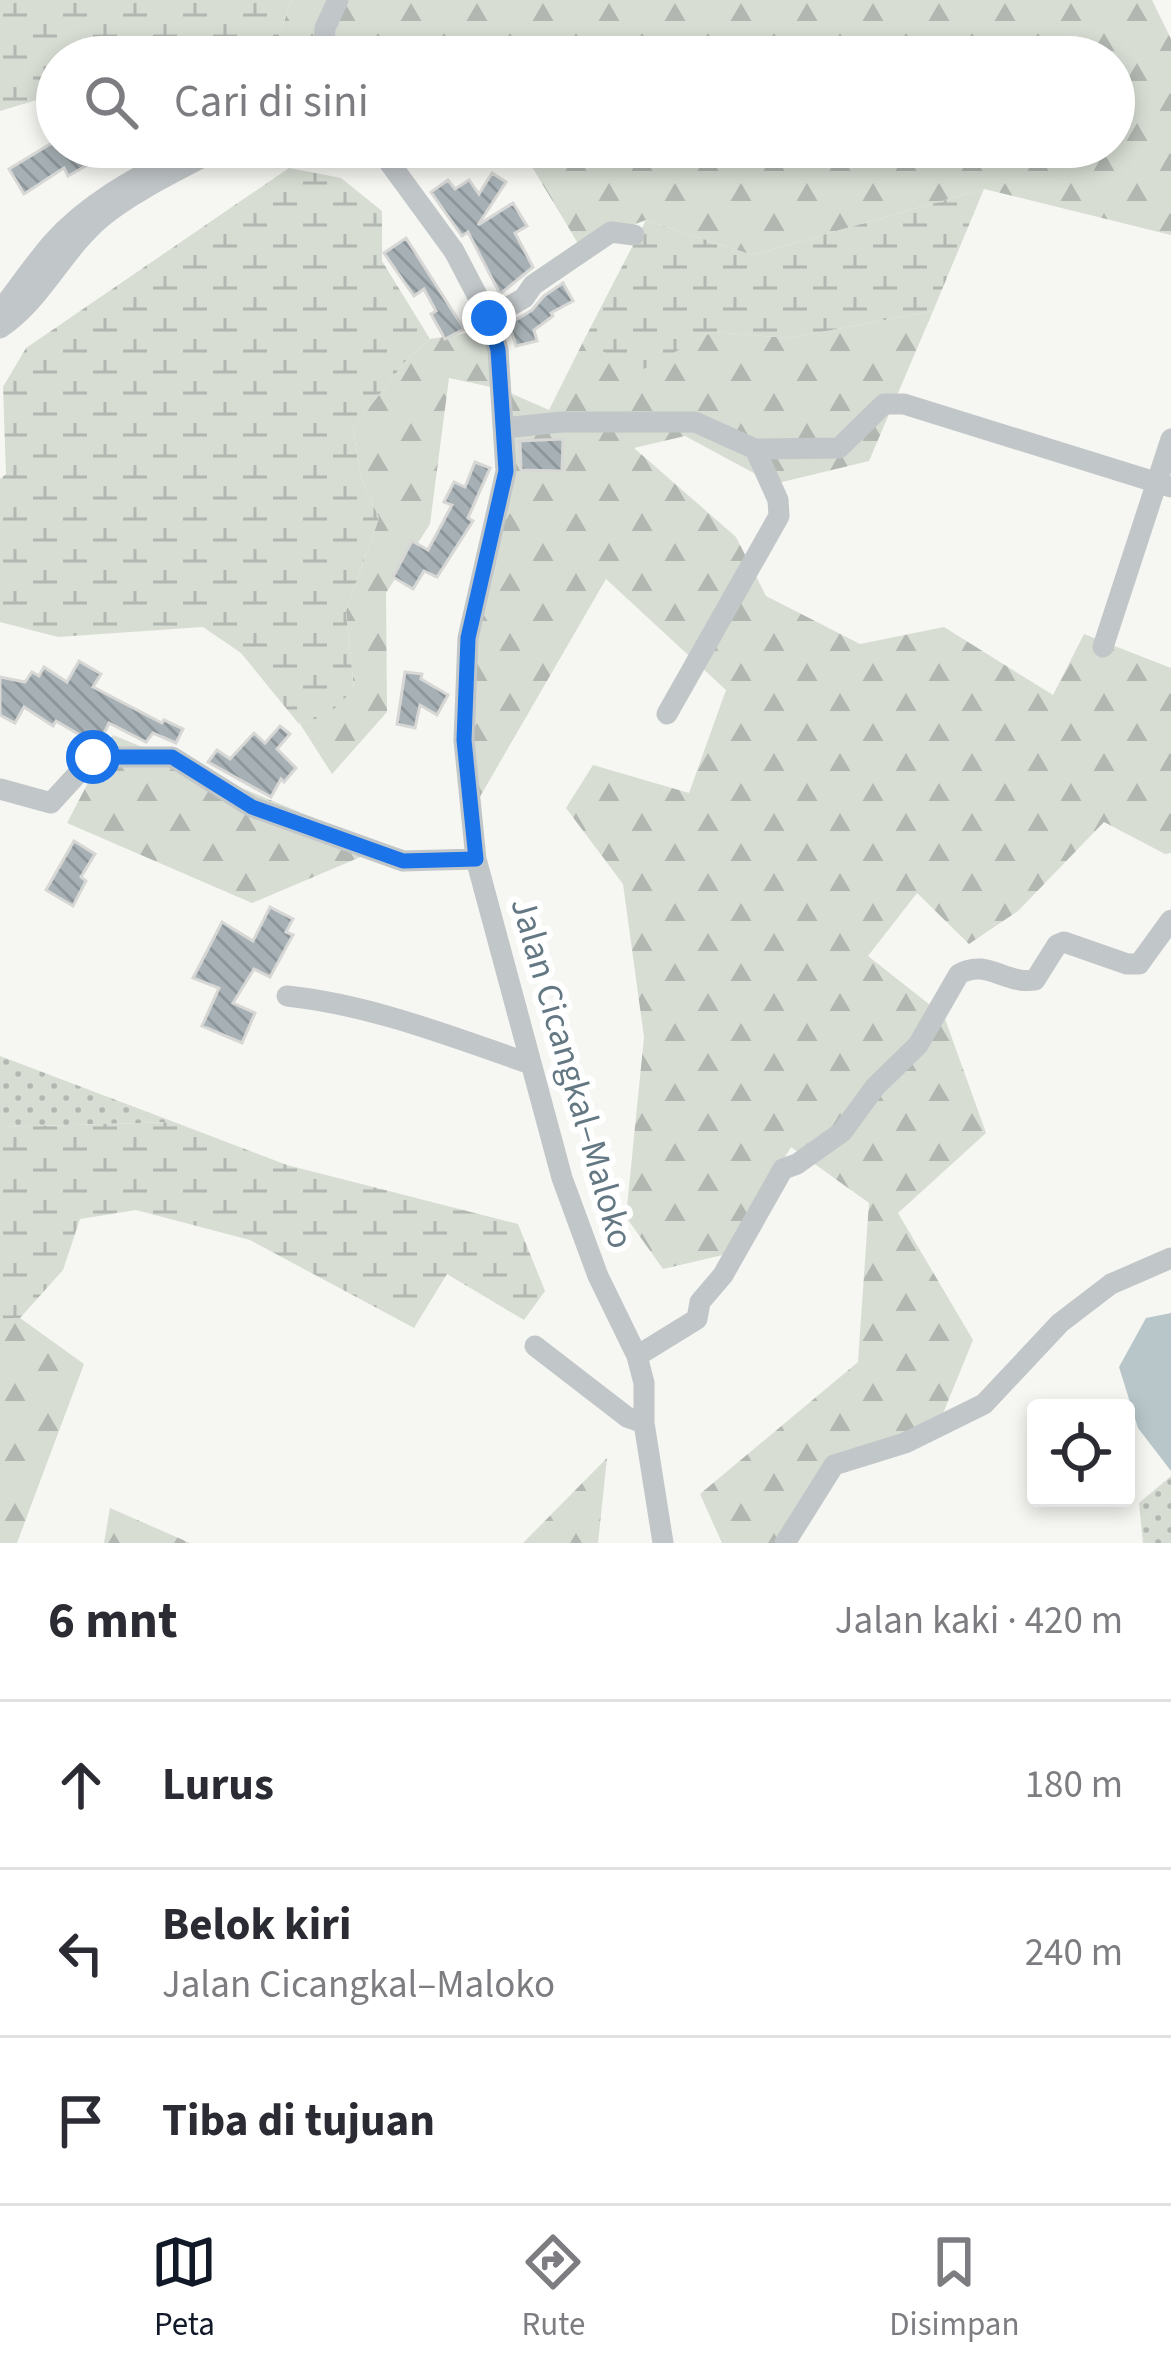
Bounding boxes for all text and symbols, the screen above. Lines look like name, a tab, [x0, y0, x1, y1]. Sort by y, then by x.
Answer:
search box	[36, 36, 1135, 168]
icon: search	[78, 69, 144, 135]
text: Cari di sini	[174, 70, 369, 134]
route end	[462, 291, 516, 345]
route start	[66, 730, 120, 784]
street label: Jalan Cicangkal–Maloko	[497, 892, 647, 1254]
map controls	[1027, 1399, 1135, 1507]
button: locate	[1027, 1399, 1135, 1507]
text: 6 mnt	[48, 1585, 178, 1657]
text: Jalan kaki · 420 m	[835, 1593, 1123, 1649]
icon: ahead	[48, 1752, 114, 1818]
text: Lurus	[162, 1753, 274, 1817]
text: 180 m	[1025, 1757, 1123, 1813]
text: Belok kiri	[162, 1893, 351, 1957]
icon: left	[48, 1920, 114, 1986]
text: 240 m	[1025, 1925, 1123, 1981]
text: Jalan Cicangkal–Maloko	[162, 1957, 555, 2013]
icon: arrive	[48, 2088, 114, 2154]
text: Tiba di tujuan	[162, 2089, 435, 2153]
tab: Peta	[151, 2229, 217, 2348]
tab: Rute	[520, 2229, 586, 2348]
tab: Disimpan	[889, 2229, 1020, 2348]

